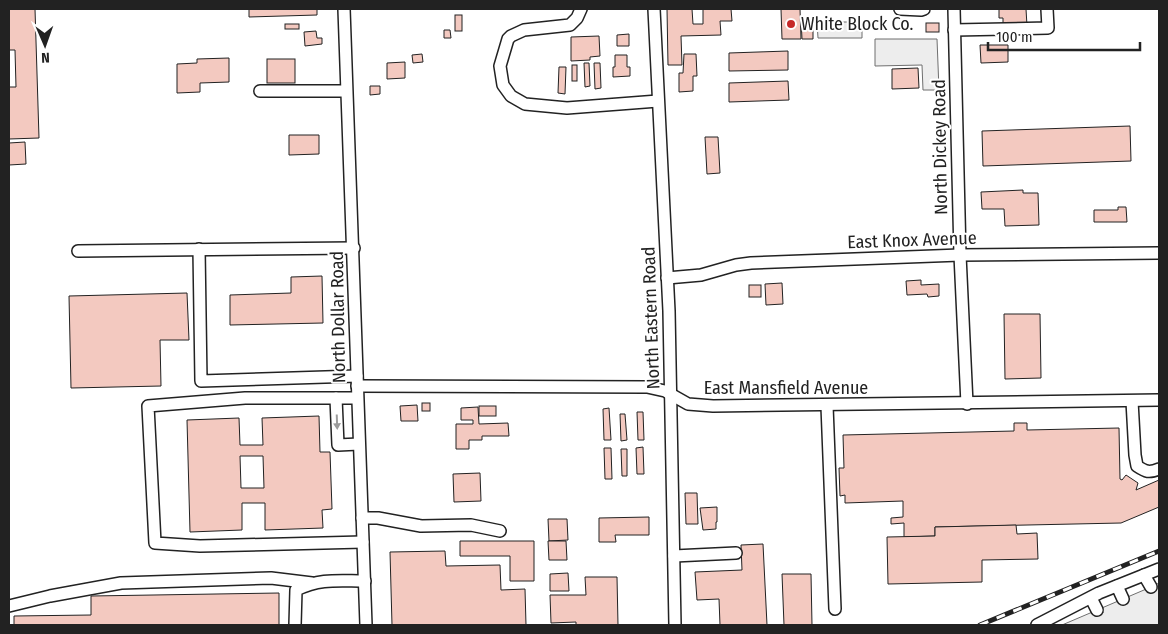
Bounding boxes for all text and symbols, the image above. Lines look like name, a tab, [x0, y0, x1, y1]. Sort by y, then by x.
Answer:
place label: White Block Co.	[801, 13, 914, 35]
marker: White Block Co.	[785, 18, 797, 30]
north arrow	[20, 20, 70, 70]
scale bar	[988, 20, 1140, 52]
text: 100 m	[996, 28, 1033, 46]
text: N	[41, 49, 50, 66]
street label: North Dickey Road	[928, 79, 952, 215]
street label: East Knox Avenue	[847, 227, 977, 253]
street label: North Eastern Road	[638, 246, 664, 390]
street label: North Dollar Road	[326, 251, 350, 383]
street label: East Mansfield Avenue	[704, 377, 868, 399]
one-way arrow	[334, 414, 342, 430]

